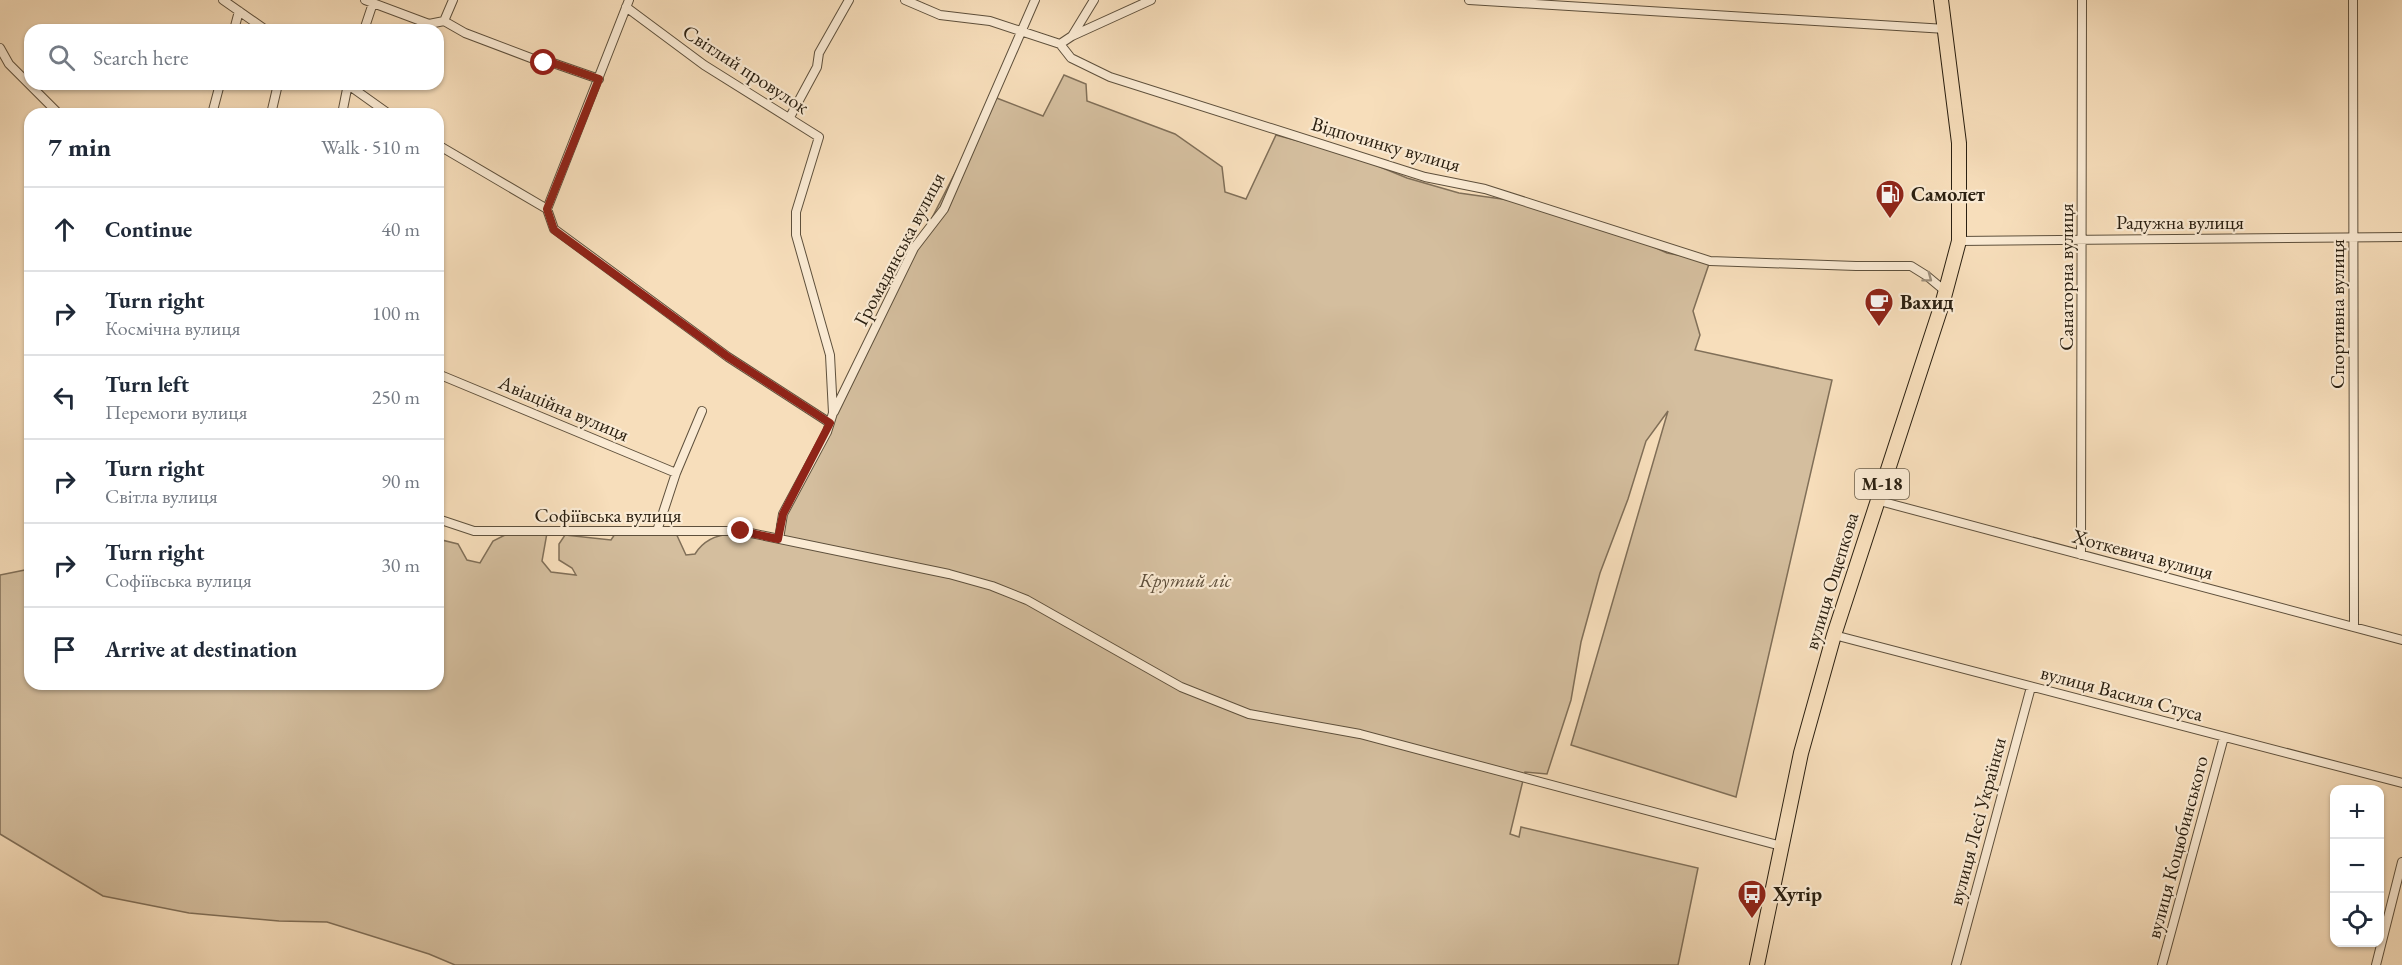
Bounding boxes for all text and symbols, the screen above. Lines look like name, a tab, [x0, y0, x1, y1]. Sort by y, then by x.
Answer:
street label: Світлий провулок	[678, 18, 815, 120]
search box	[24, 24, 444, 90]
icon: search	[45, 41, 78, 74]
text: Search here	[93, 43, 188, 72]
route start	[530, 49, 556, 75]
street label: Відпочинку вулиця	[1308, 110, 1464, 178]
text: 7 min	[48, 130, 111, 164]
text: Walk · 510 m	[321, 134, 420, 160]
street label: Громадянська вулиця	[848, 168, 950, 330]
fuel station icon: Самолет	[1874, 178, 1906, 220]
place label: Самолет	[1911, 181, 1985, 207]
street label: Санаторна вулиця	[2053, 203, 2079, 351]
street label: Радужна вулиця	[2116, 209, 2244, 235]
icon: ahead	[48, 213, 81, 246]
text: Continue	[105, 215, 192, 244]
text: 40 m	[381, 216, 420, 242]
street label: Спортивна вулиця	[2324, 239, 2350, 389]
one-way arrow	[1922, 270, 1933, 281]
text: Turn right	[105, 286, 204, 315]
cafe icon: Вахид	[1863, 286, 1895, 328]
place label: Вахид	[1900, 289, 1954, 315]
icon: right	[48, 297, 81, 330]
text: 100 m	[372, 300, 420, 326]
text: Космічна вулиця	[105, 315, 240, 341]
street label: Авіаційна вулиця	[494, 368, 633, 447]
text: Turn left	[105, 370, 189, 399]
icon: left	[48, 381, 81, 414]
text: 250 m	[372, 384, 420, 410]
text: Перемоги вулиця	[105, 399, 247, 425]
text: Turn right	[105, 454, 204, 483]
icon: right	[48, 465, 81, 498]
text: 90 m	[381, 468, 420, 494]
road number: М-18	[1855, 469, 1909, 499]
text: Світла вулиця	[105, 483, 218, 509]
street label: Софіївська вулиця	[535, 502, 681, 528]
street label: вулиця Ощепкова	[1798, 509, 1864, 653]
route end	[727, 517, 753, 543]
street label: Хоткевича вулиця	[2069, 522, 2216, 585]
text: Turn right	[105, 538, 204, 567]
icon: right	[48, 549, 81, 582]
text: 30 m	[381, 552, 420, 578]
text: Софіївська вулиця	[105, 567, 252, 593]
park label: Крутий ліс	[1138, 567, 1232, 593]
icon: arrive	[48, 633, 81, 666]
text: Arrive at destination	[105, 635, 297, 664]
street label: вулиця Василя Стуса	[2038, 659, 2206, 727]
street label: вулиця Лесі Українки	[1942, 734, 2012, 908]
street label: вулиця Коцюбинського	[2140, 753, 2214, 941]
map controls	[2330, 785, 2384, 947]
button: +	[2330, 785, 2384, 839]
button: −	[2330, 839, 2384, 893]
bus stop icon: Хутір	[1736, 878, 1768, 920]
place label: Хутір	[1772, 881, 1822, 907]
button: locate	[2330, 893, 2384, 947]

